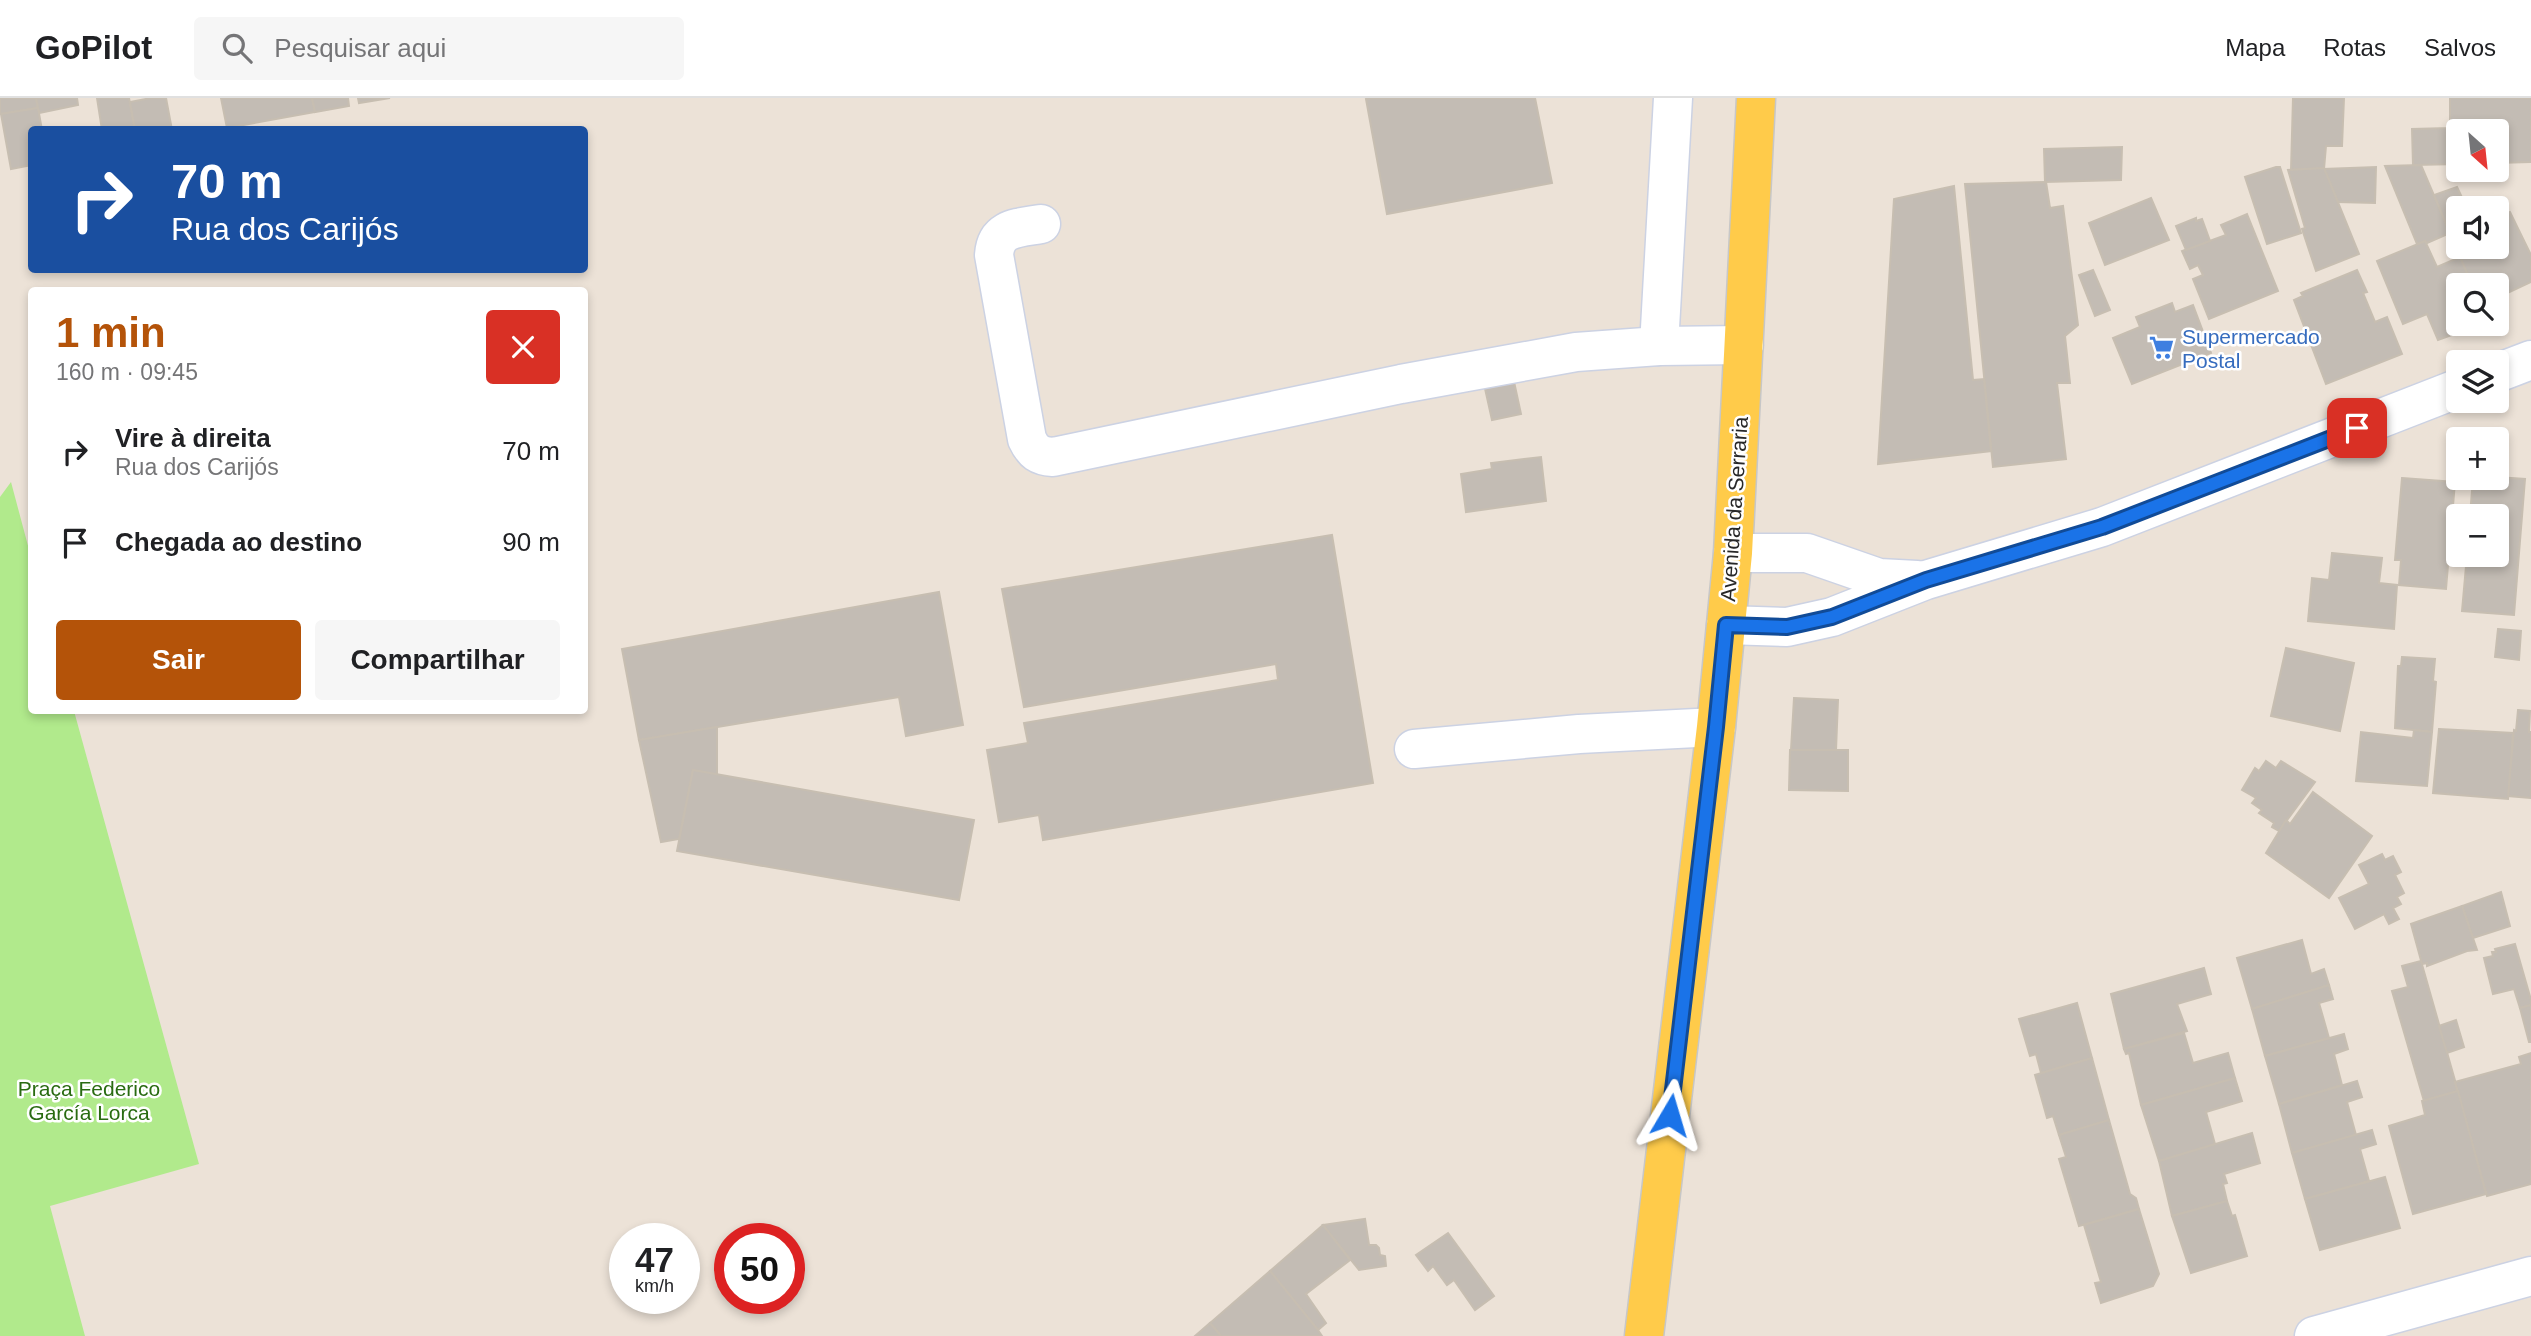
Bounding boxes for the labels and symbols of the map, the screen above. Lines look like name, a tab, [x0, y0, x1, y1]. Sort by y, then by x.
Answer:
north arrow	[2446, 119, 2510, 182]
place label: Supermercado Postal	[2182, 325, 2320, 372]
supermarket icon: Supermercado Postal	[2148, 334, 2176, 362]
pin	[2327, 398, 2387, 458]
street label: Avenida da Serraria	[1716, 415, 1752, 602]
park label: Praça Federico García Lorca	[18, 1077, 160, 1124]
position arrow	[1633, 1078, 1707, 1152]
speed limit sign: 50	[714, 1223, 805, 1314]

